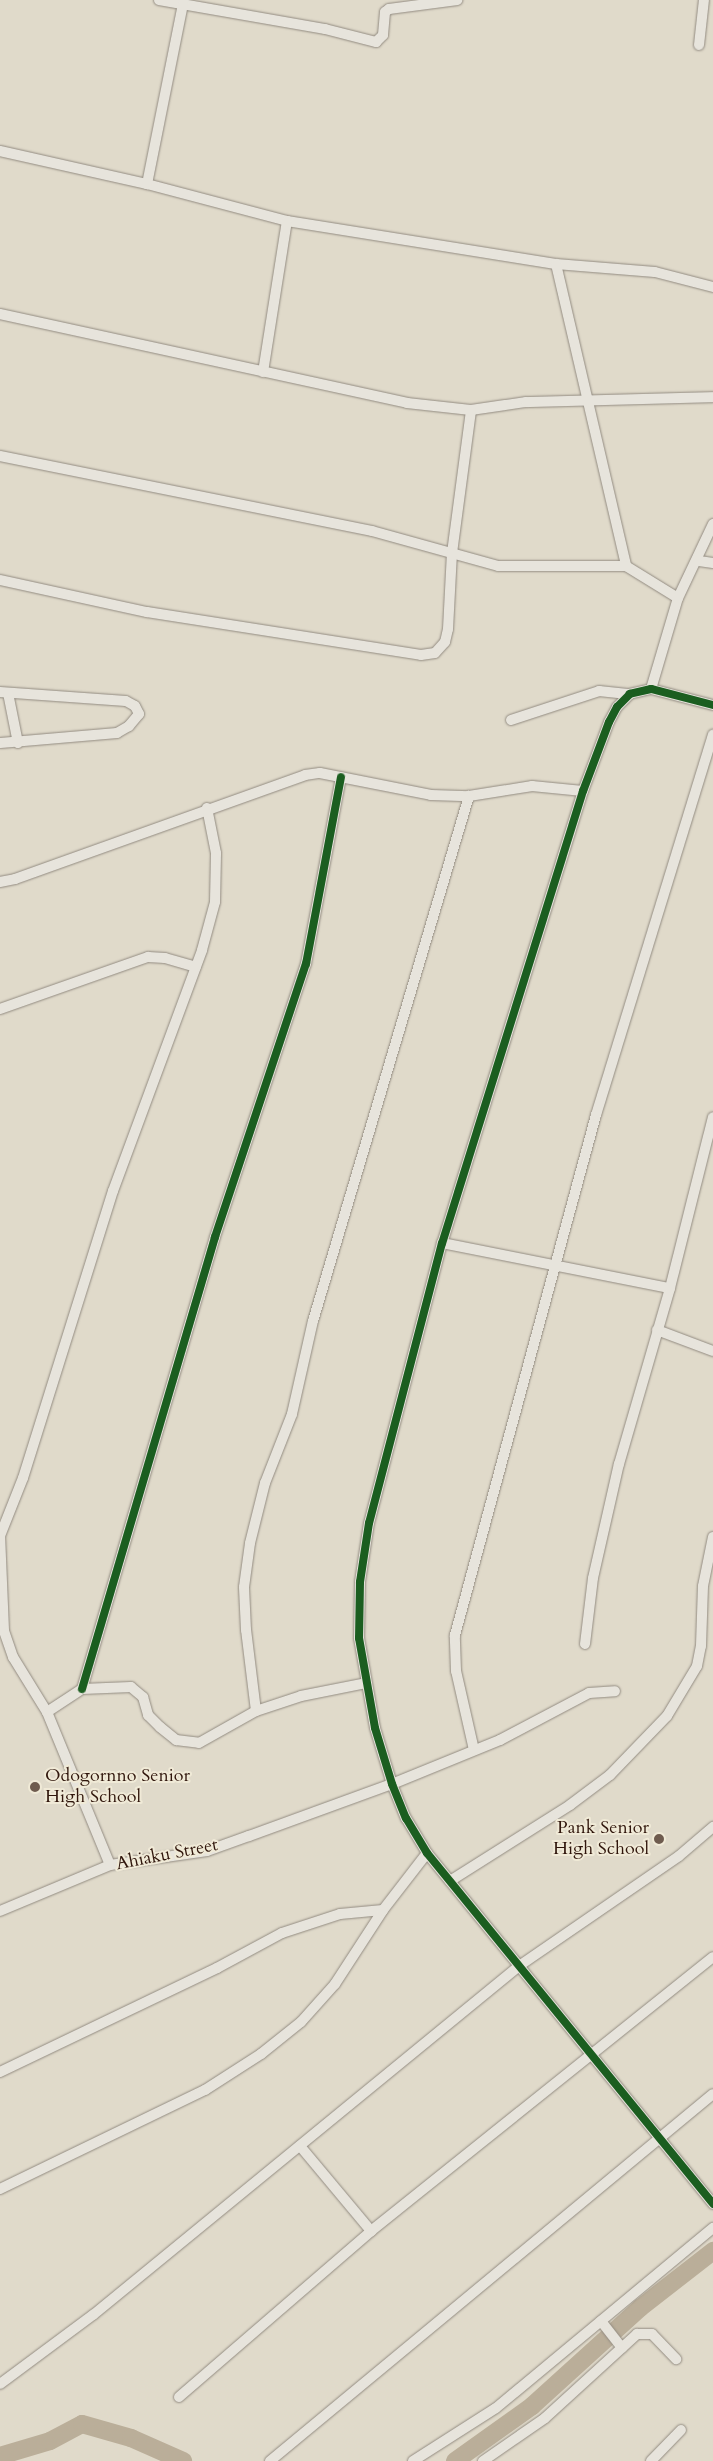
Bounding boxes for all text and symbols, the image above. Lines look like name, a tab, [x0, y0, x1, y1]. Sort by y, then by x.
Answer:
place label: Odogornno Senior High School	[45, 1766, 190, 1808]
marker: Odogornno Senior High School	[29, 1781, 41, 1793]
place label: Pank Senior High School	[553, 1818, 649, 1860]
marker: Pank Senior High School	[653, 1833, 665, 1845]
street label: Ahiaku Street	[114, 1835, 220, 1875]

